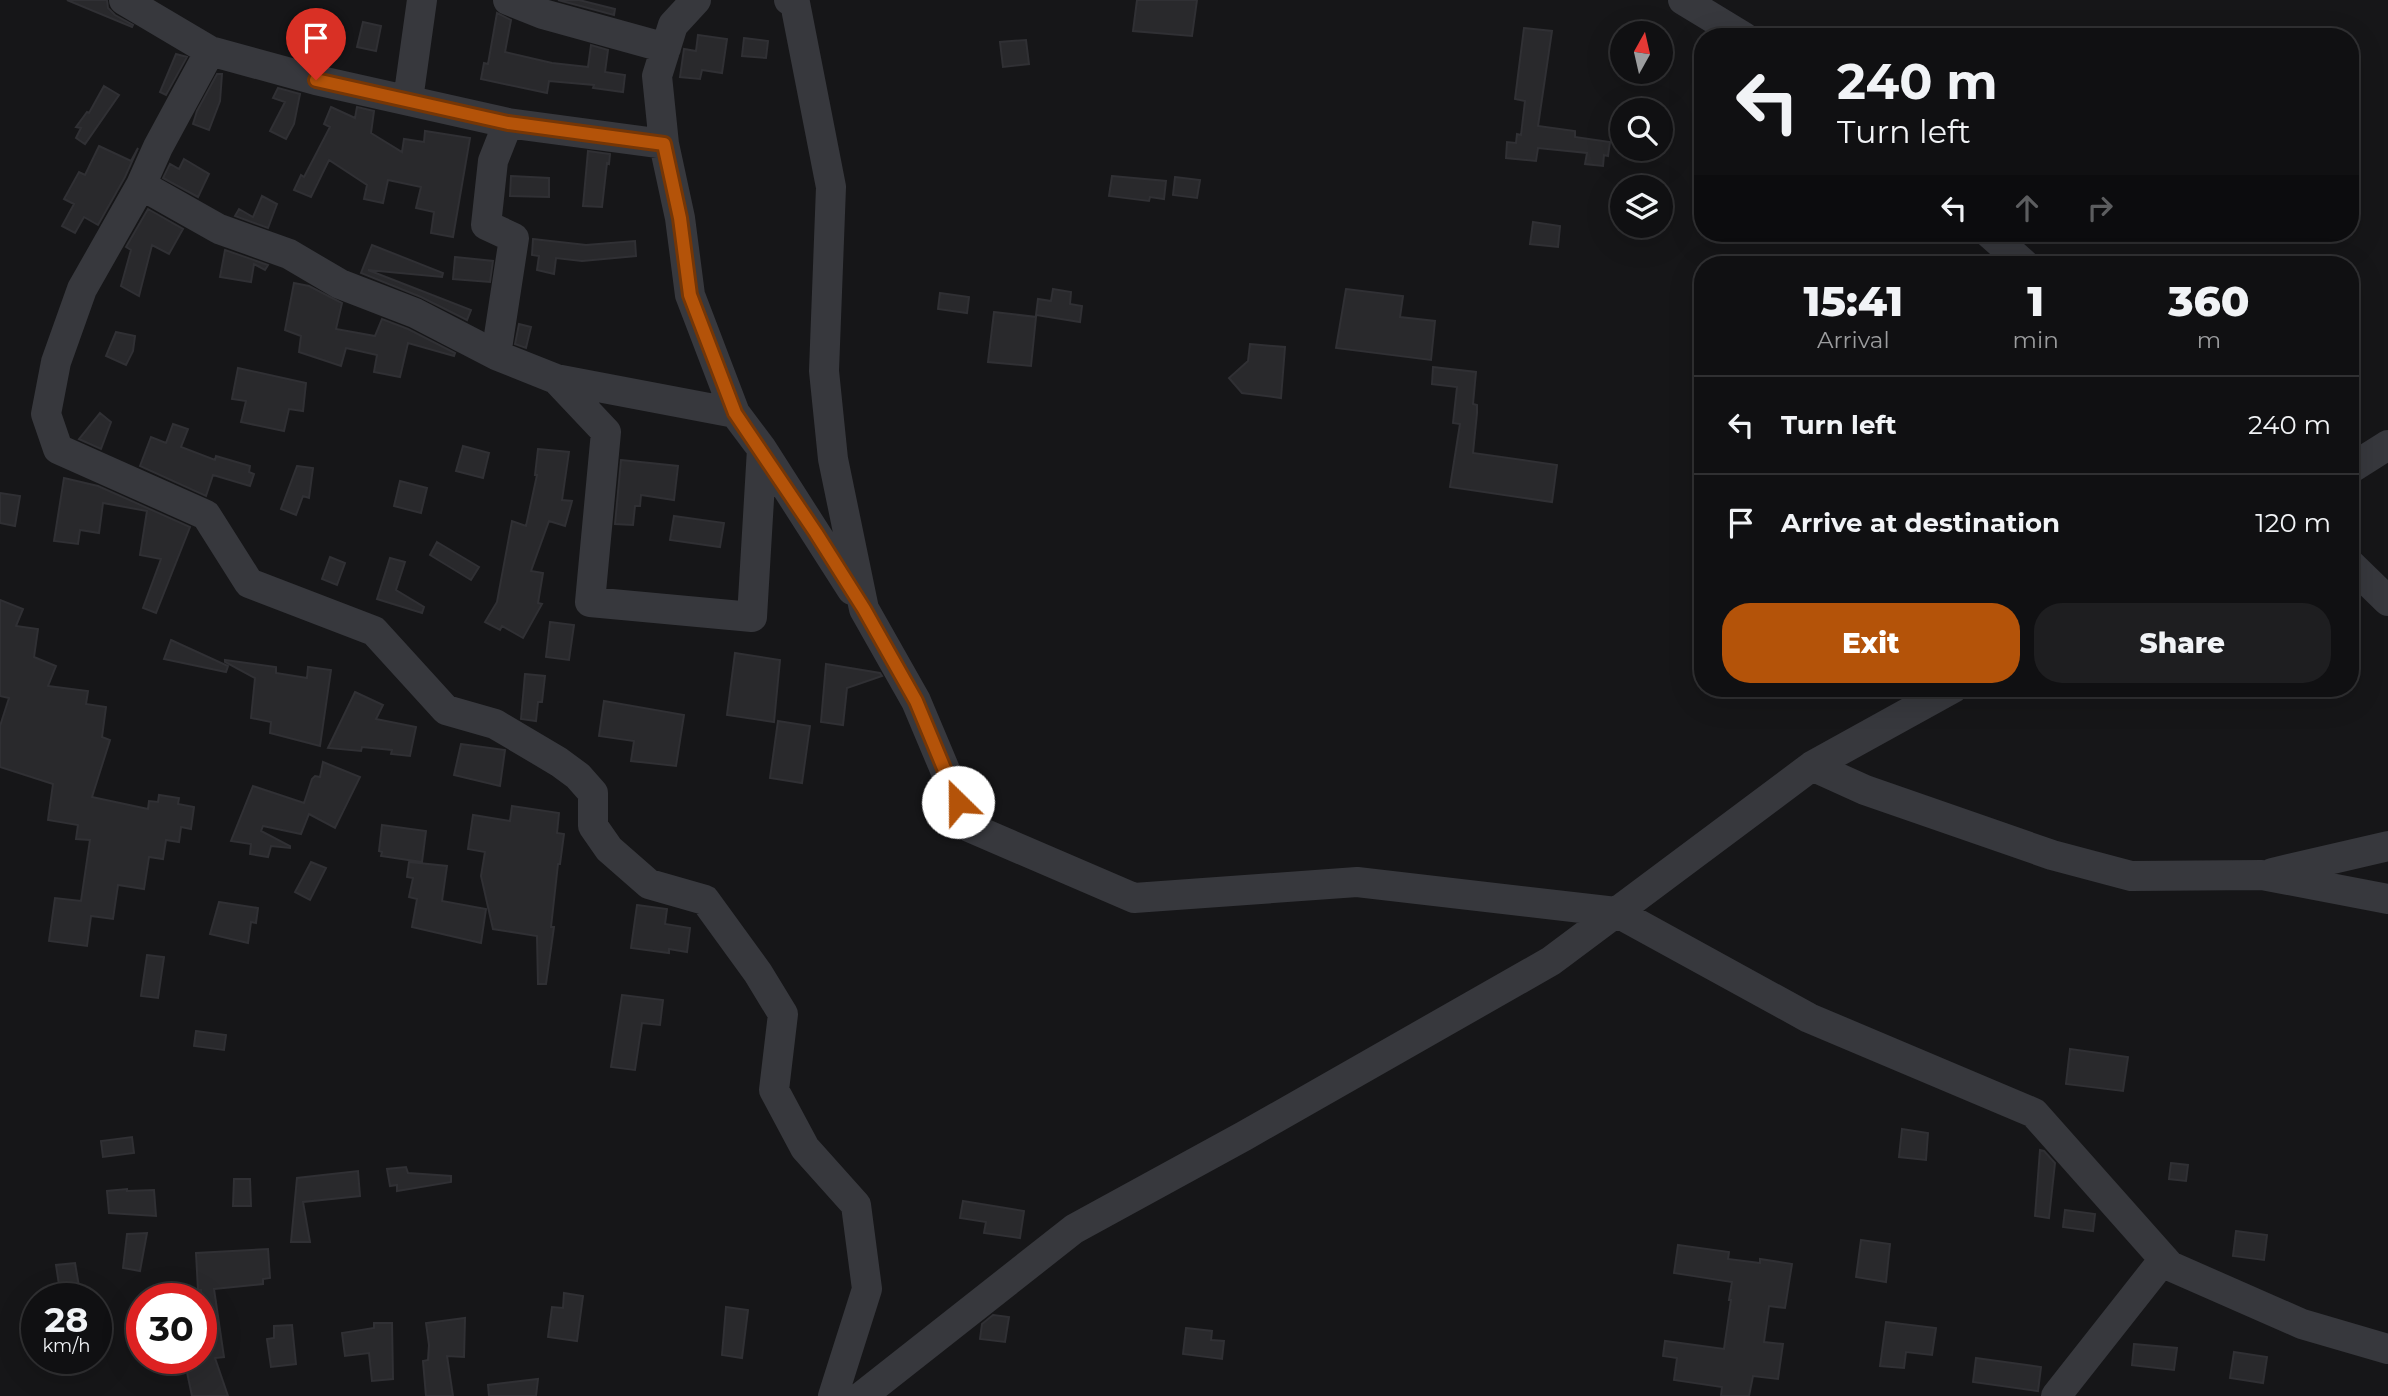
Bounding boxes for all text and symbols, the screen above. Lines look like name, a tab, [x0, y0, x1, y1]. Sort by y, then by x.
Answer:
pin	[286, 8, 346, 80]
icon: arrive	[297, 19, 335, 57]
north arrow	[1610, 21, 1673, 84]
map controls	[1610, 21, 1673, 238]
text: 240 m	[1837, 52, 1998, 111]
icon: left	[1722, 56, 1813, 147]
button: search	[1610, 98, 1673, 161]
text: Turn left	[1837, 112, 1971, 151]
button: layers	[1610, 175, 1673, 238]
icon: left	[1935, 189, 1973, 227]
icon: ahead	[2008, 189, 2046, 227]
icon: right	[2081, 189, 2119, 227]
text: 15:41	[1803, 275, 1903, 327]
text: 1	[2027, 275, 2044, 327]
text: 360	[2168, 275, 2250, 327]
text: Arrival	[1817, 326, 1890, 354]
text: min	[2013, 326, 2059, 354]
text: m	[2197, 326, 2221, 354]
icon: left	[1722, 406, 1760, 444]
text: Turn left	[1781, 409, 1897, 441]
text: 240 m	[2248, 409, 2331, 441]
icon: arrive	[1722, 504, 1760, 542]
text: Arrive at destination	[1781, 507, 2060, 539]
text: 120 m	[2255, 507, 2331, 539]
button: Exit	[1722, 603, 2020, 683]
button: Share	[2034, 603, 2331, 683]
position arrow	[921, 765, 995, 839]
speed limit sign: 30	[126, 1283, 217, 1374]
text: 28	[45, 1298, 88, 1341]
text: km/h	[42, 1335, 91, 1357]

